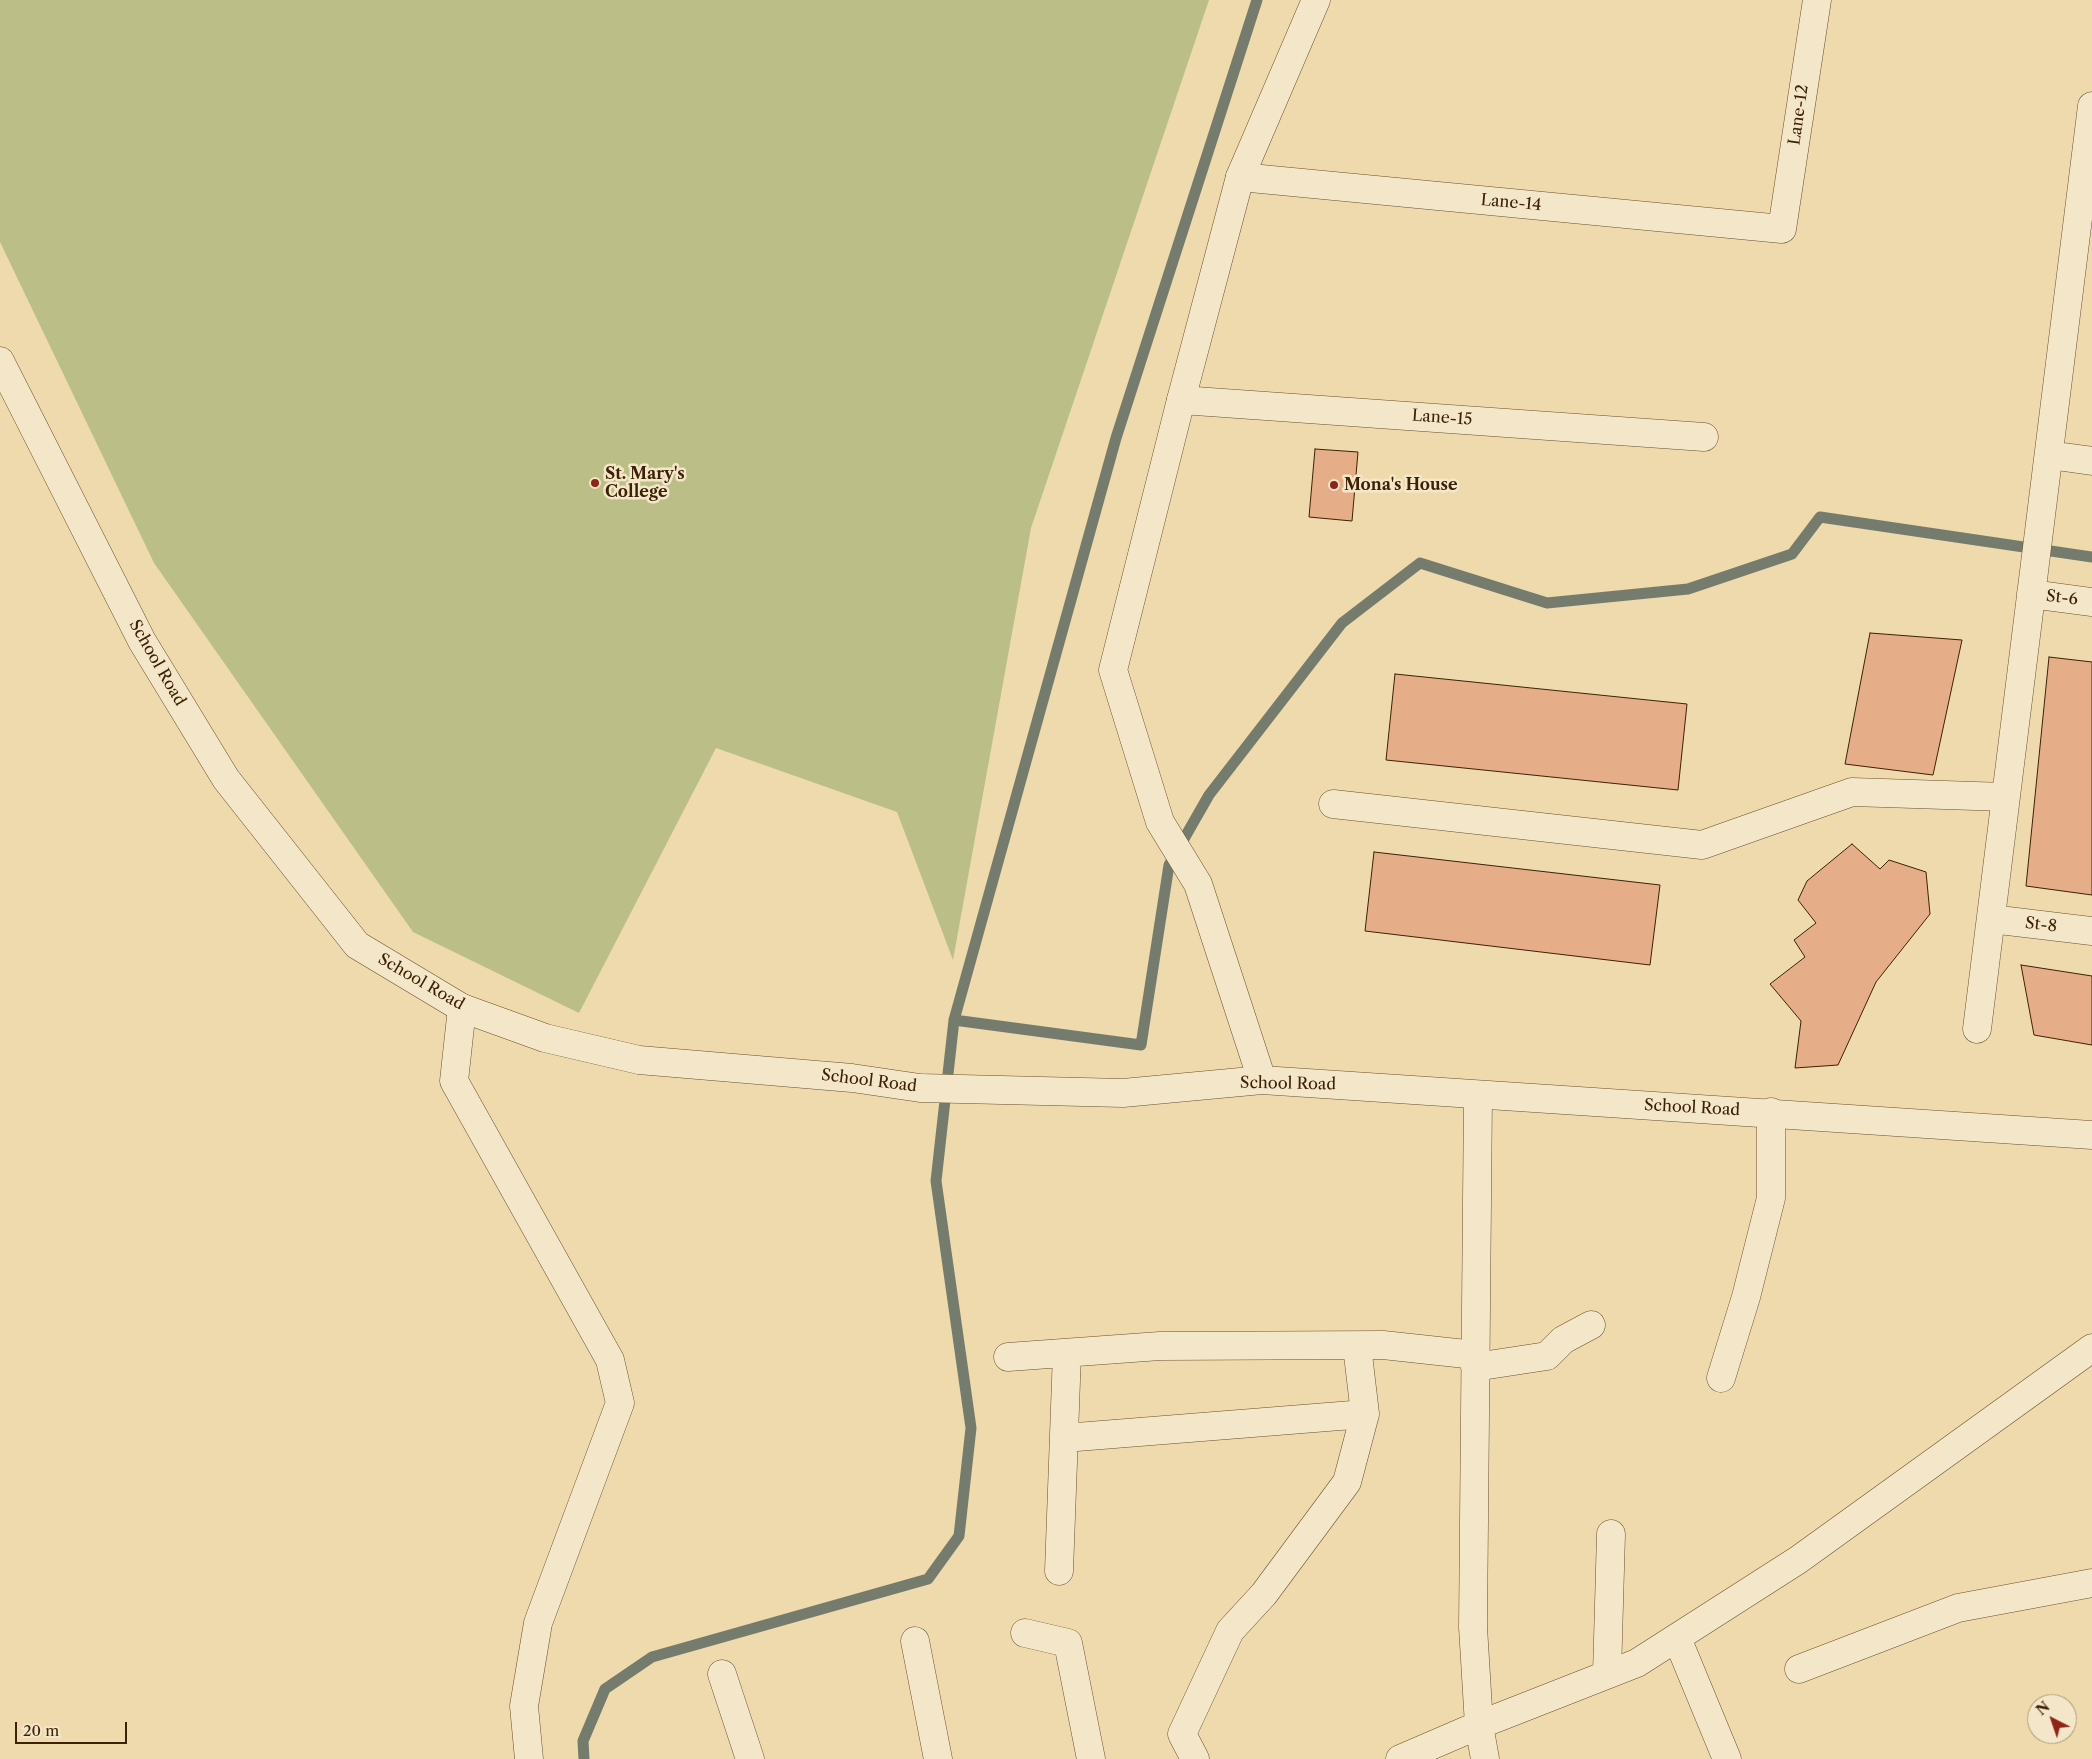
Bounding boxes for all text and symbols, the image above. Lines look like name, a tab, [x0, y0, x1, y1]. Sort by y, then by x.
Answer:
street label: Lane-12	[1785, 83, 1813, 147]
street label: Lane-14	[1480, 191, 1542, 215]
street label: Lane-15	[1411, 406, 1473, 430]
place label: St. Mary's College	[605, 464, 685, 502]
place label: Mona's House	[1344, 475, 1458, 495]
marker: St. Mary's College	[589, 477, 601, 489]
marker: Mona's House	[1328, 479, 1340, 491]
street label: St-6	[2045, 587, 2079, 609]
street label: School Road	[125, 617, 189, 709]
street label: St-8	[2024, 914, 2058, 936]
street label: School Road	[375, 950, 467, 1014]
street label: School Road	[820, 1066, 918, 1096]
street label: School Road	[1240, 1074, 1336, 1094]
street label: School Road	[1643, 1096, 1741, 1120]
north arrow	[2027, 1694, 2077, 1744]
text: N	[2032, 1698, 2053, 1719]
scale bar	[18, 1712, 130, 1744]
text: 20 m	[23, 1721, 59, 1740]

